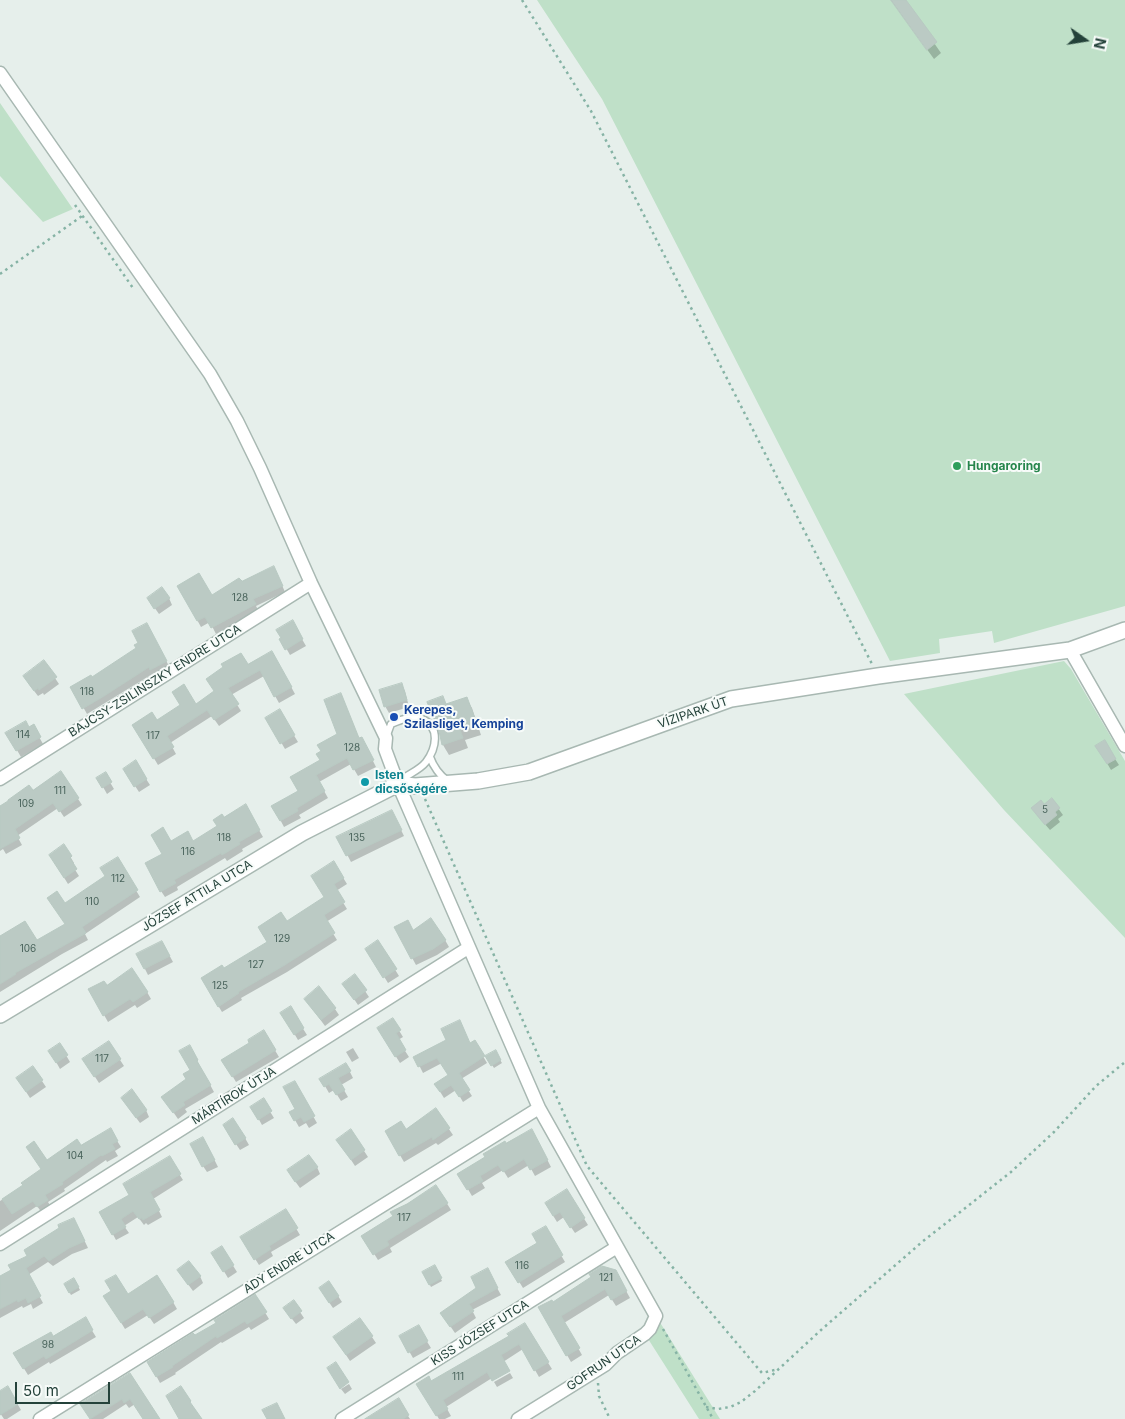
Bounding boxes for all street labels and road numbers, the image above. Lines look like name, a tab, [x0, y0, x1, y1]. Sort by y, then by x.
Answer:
street label: BAJCSY-ZSILINSZKY ENDRE UTCA	[66, 622, 244, 740]
street label: VÍZIPARK ÚT	[656, 694, 730, 732]
street label: JÓZSEF ATTILA UTCA	[139, 857, 255, 935]
street label: MÁRTÍROK ÚTJA	[189, 1064, 279, 1128]
street label: ADY ENDRE UTCA	[241, 1229, 337, 1297]
street label: KISS JÓZSEF UTCA	[429, 1297, 531, 1369]
street label: GOFRUN UTCA	[564, 1332, 644, 1394]

